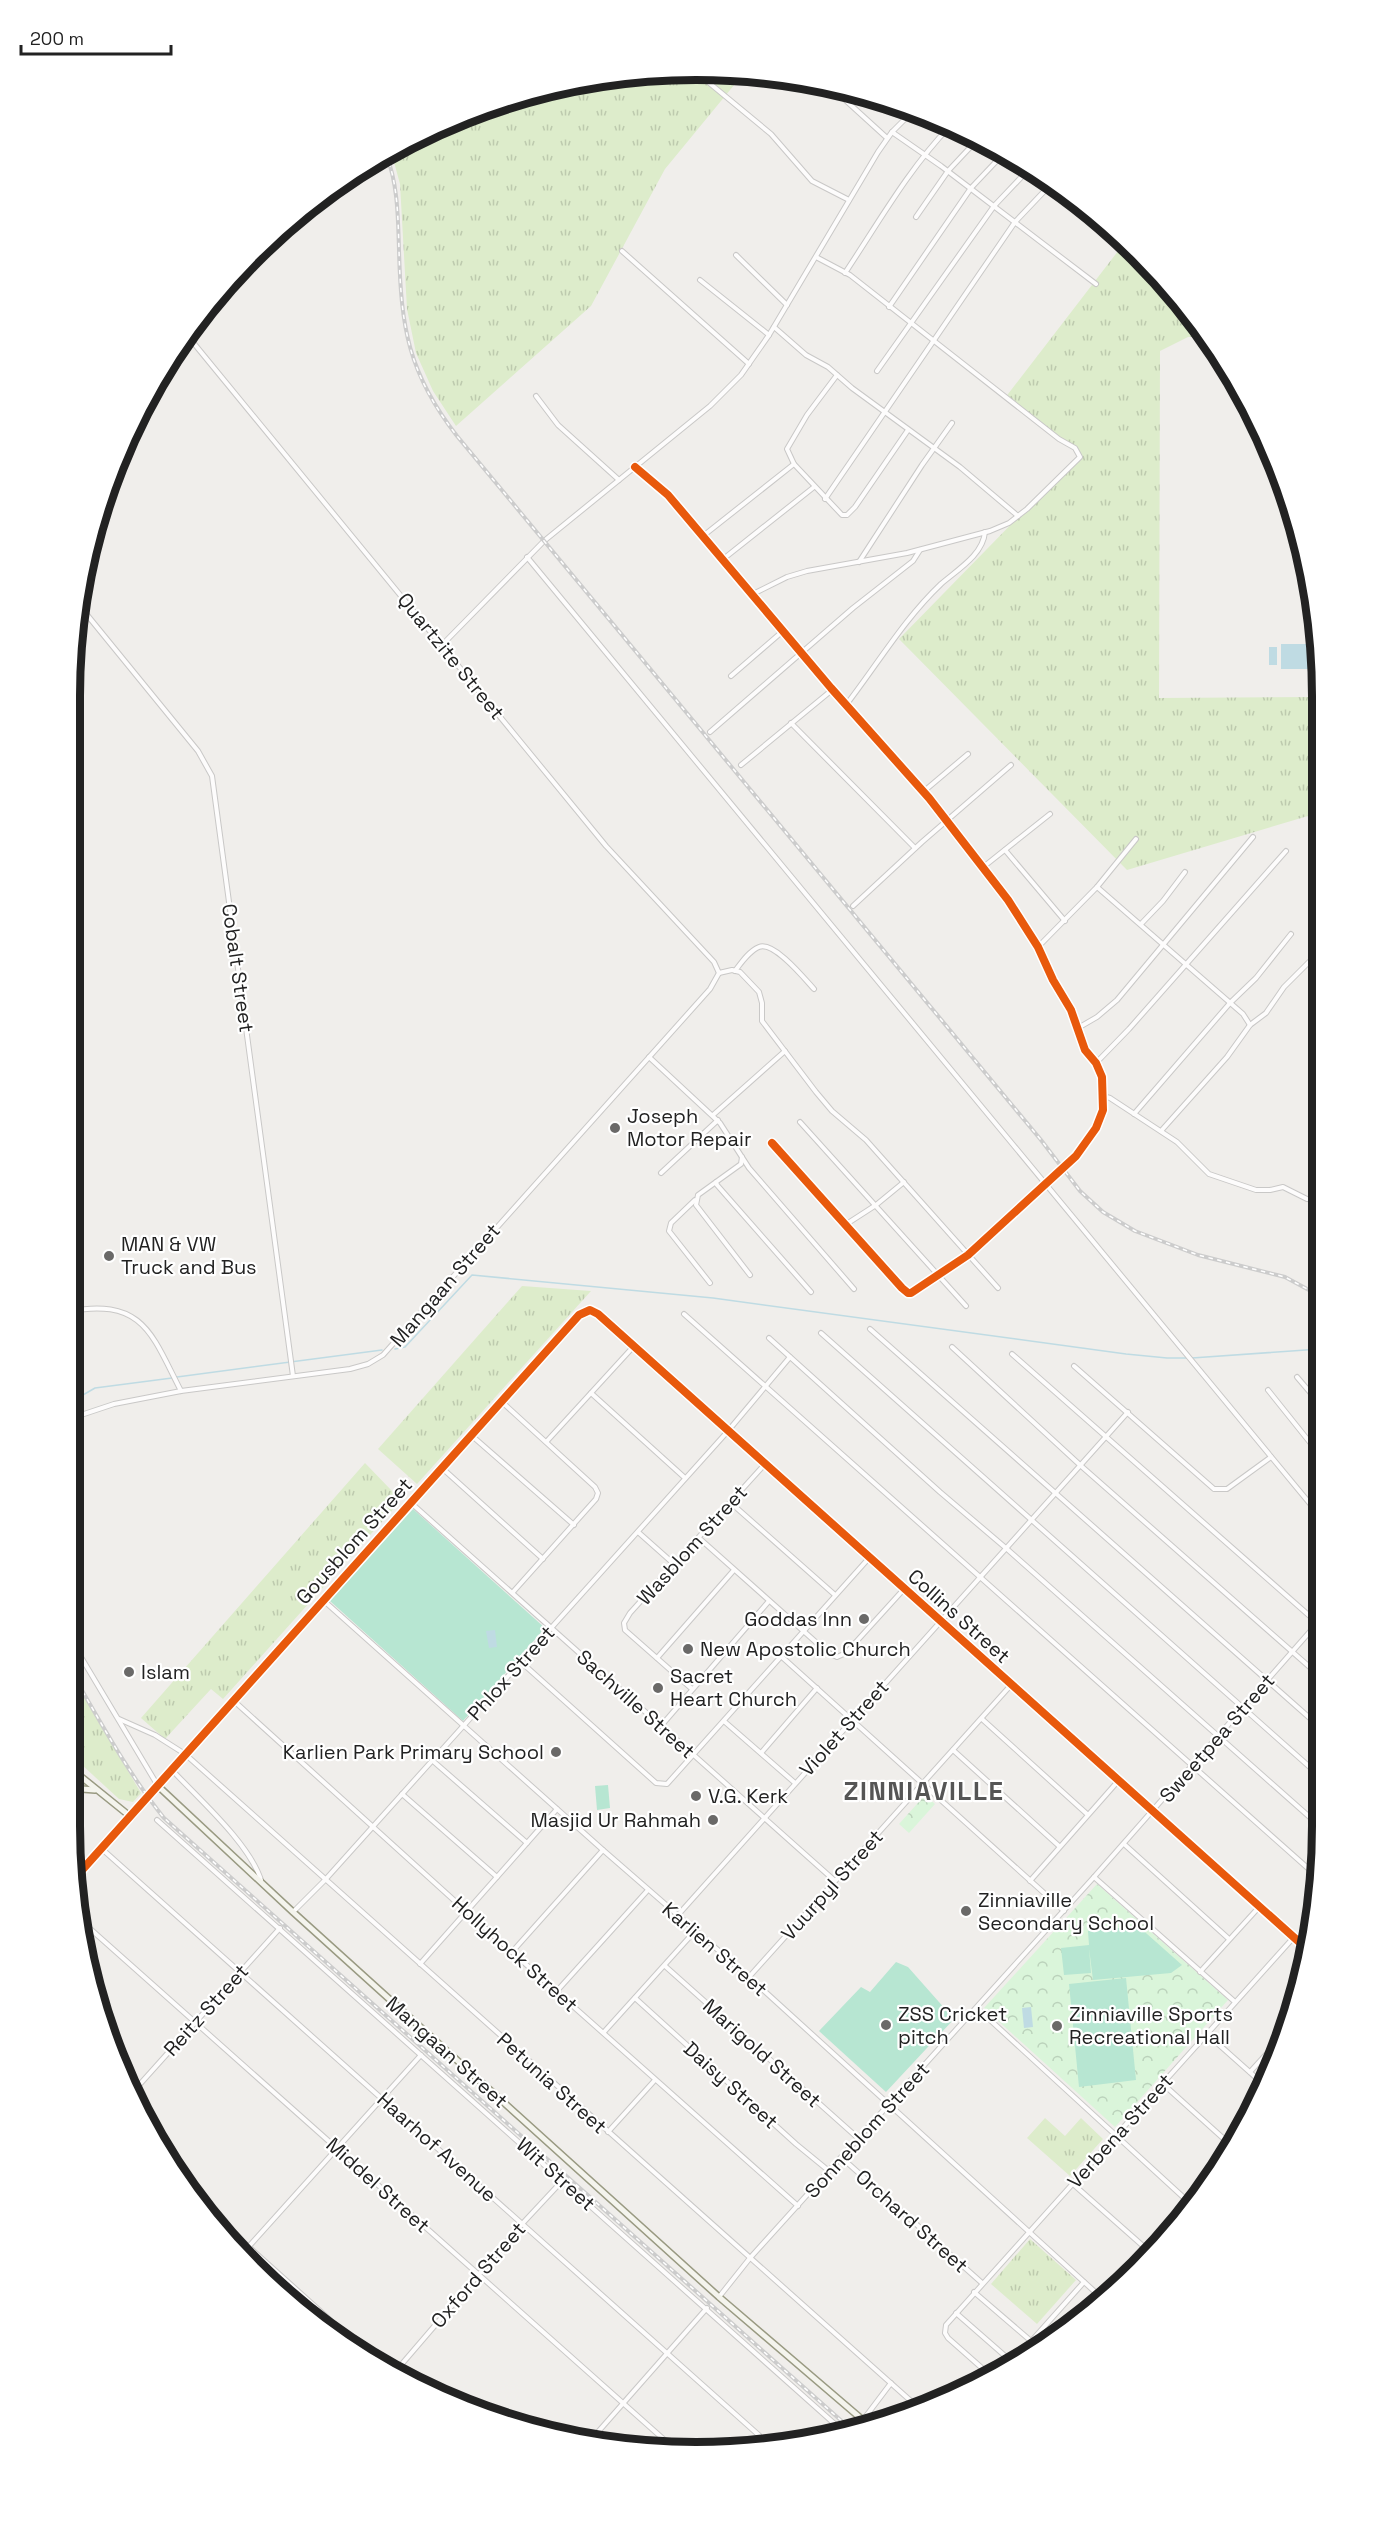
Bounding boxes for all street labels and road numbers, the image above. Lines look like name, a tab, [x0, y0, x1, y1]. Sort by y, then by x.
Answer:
street label: Quartzite Street	[392, 587, 510, 725]
street label: Cobalt Street	[216, 902, 260, 1034]
street label: Mangaan Street	[384, 1218, 506, 1352]
street label: Gousblom Street	[290, 1472, 418, 1610]
street label: Wasblom Street	[631, 1480, 753, 1610]
street label: Collins Street	[902, 1563, 1016, 1669]
street label: Phlox Street	[462, 1620, 560, 1726]
street label: Sachville Street	[571, 1644, 701, 1764]
street label: Sweetpea Street	[1154, 1668, 1280, 1808]
street label: Violet Street	[794, 1674, 894, 1782]
street label: Vuurpyl Street	[775, 1824, 889, 1946]
street label: Hollyhock Street	[446, 1890, 584, 2018]
street label: Karlien Street	[657, 1896, 773, 2002]
street label: Reitz Street	[158, 1958, 254, 2062]
street label: Mangaan Street	[381, 1990, 513, 2114]
street label: Marigold Street	[697, 1993, 827, 2113]
street label: Petunia Street	[491, 2027, 613, 2139]
street label: Daisy Street	[678, 2036, 784, 2134]
street label: Sonneblom Street	[799, 2056, 935, 2204]
street label: Verbena Street	[1062, 2068, 1178, 2194]
street label: Haarhof Avenue	[372, 2086, 502, 2208]
street label: Middel Street	[321, 2132, 435, 2238]
street label: Wit Street	[511, 2132, 601, 2216]
street label: Orchard Street	[850, 2164, 974, 2278]
street label: Oxford Street	[425, 2217, 531, 2333]

